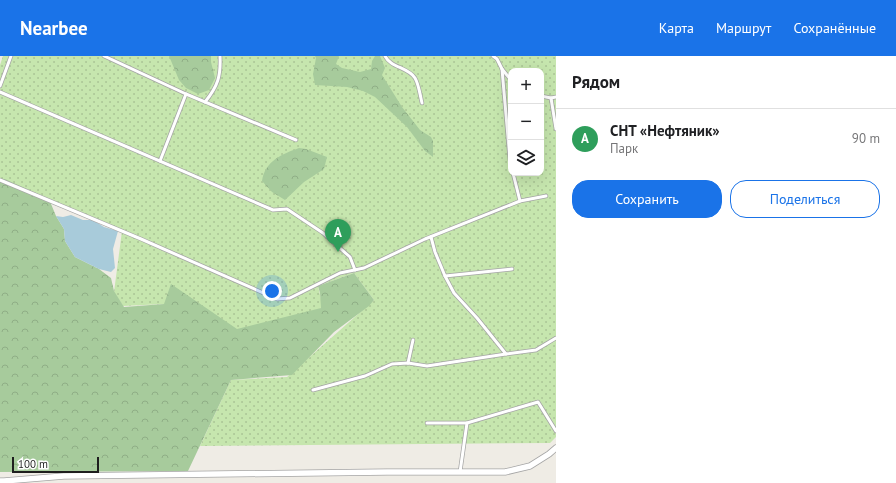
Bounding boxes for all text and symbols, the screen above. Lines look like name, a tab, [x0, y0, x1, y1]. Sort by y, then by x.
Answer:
text: Nearbee	[20, 16, 88, 40]
text: Карта	[659, 19, 694, 37]
text: Маршрут	[716, 19, 771, 37]
text: Сохранённые	[793, 19, 876, 37]
map controls	[508, 68, 544, 176]
button: +	[508, 68, 544, 104]
text: Рядом	[572, 71, 620, 93]
button: −	[508, 104, 544, 140]
text: СНТ «Нефтяник»	[610, 121, 720, 140]
text: A	[581, 130, 589, 147]
text: 90 m	[852, 130, 880, 147]
button: layers	[508, 140, 544, 176]
text: Парк	[610, 140, 638, 157]
button: Сохранить	[572, 180, 722, 218]
button: Поделиться	[730, 180, 880, 218]
pin: A	[325, 219, 351, 252]
your location	[262, 281, 282, 301]
scale bar	[12, 455, 99, 474]
text: 100 m	[18, 457, 48, 471]

